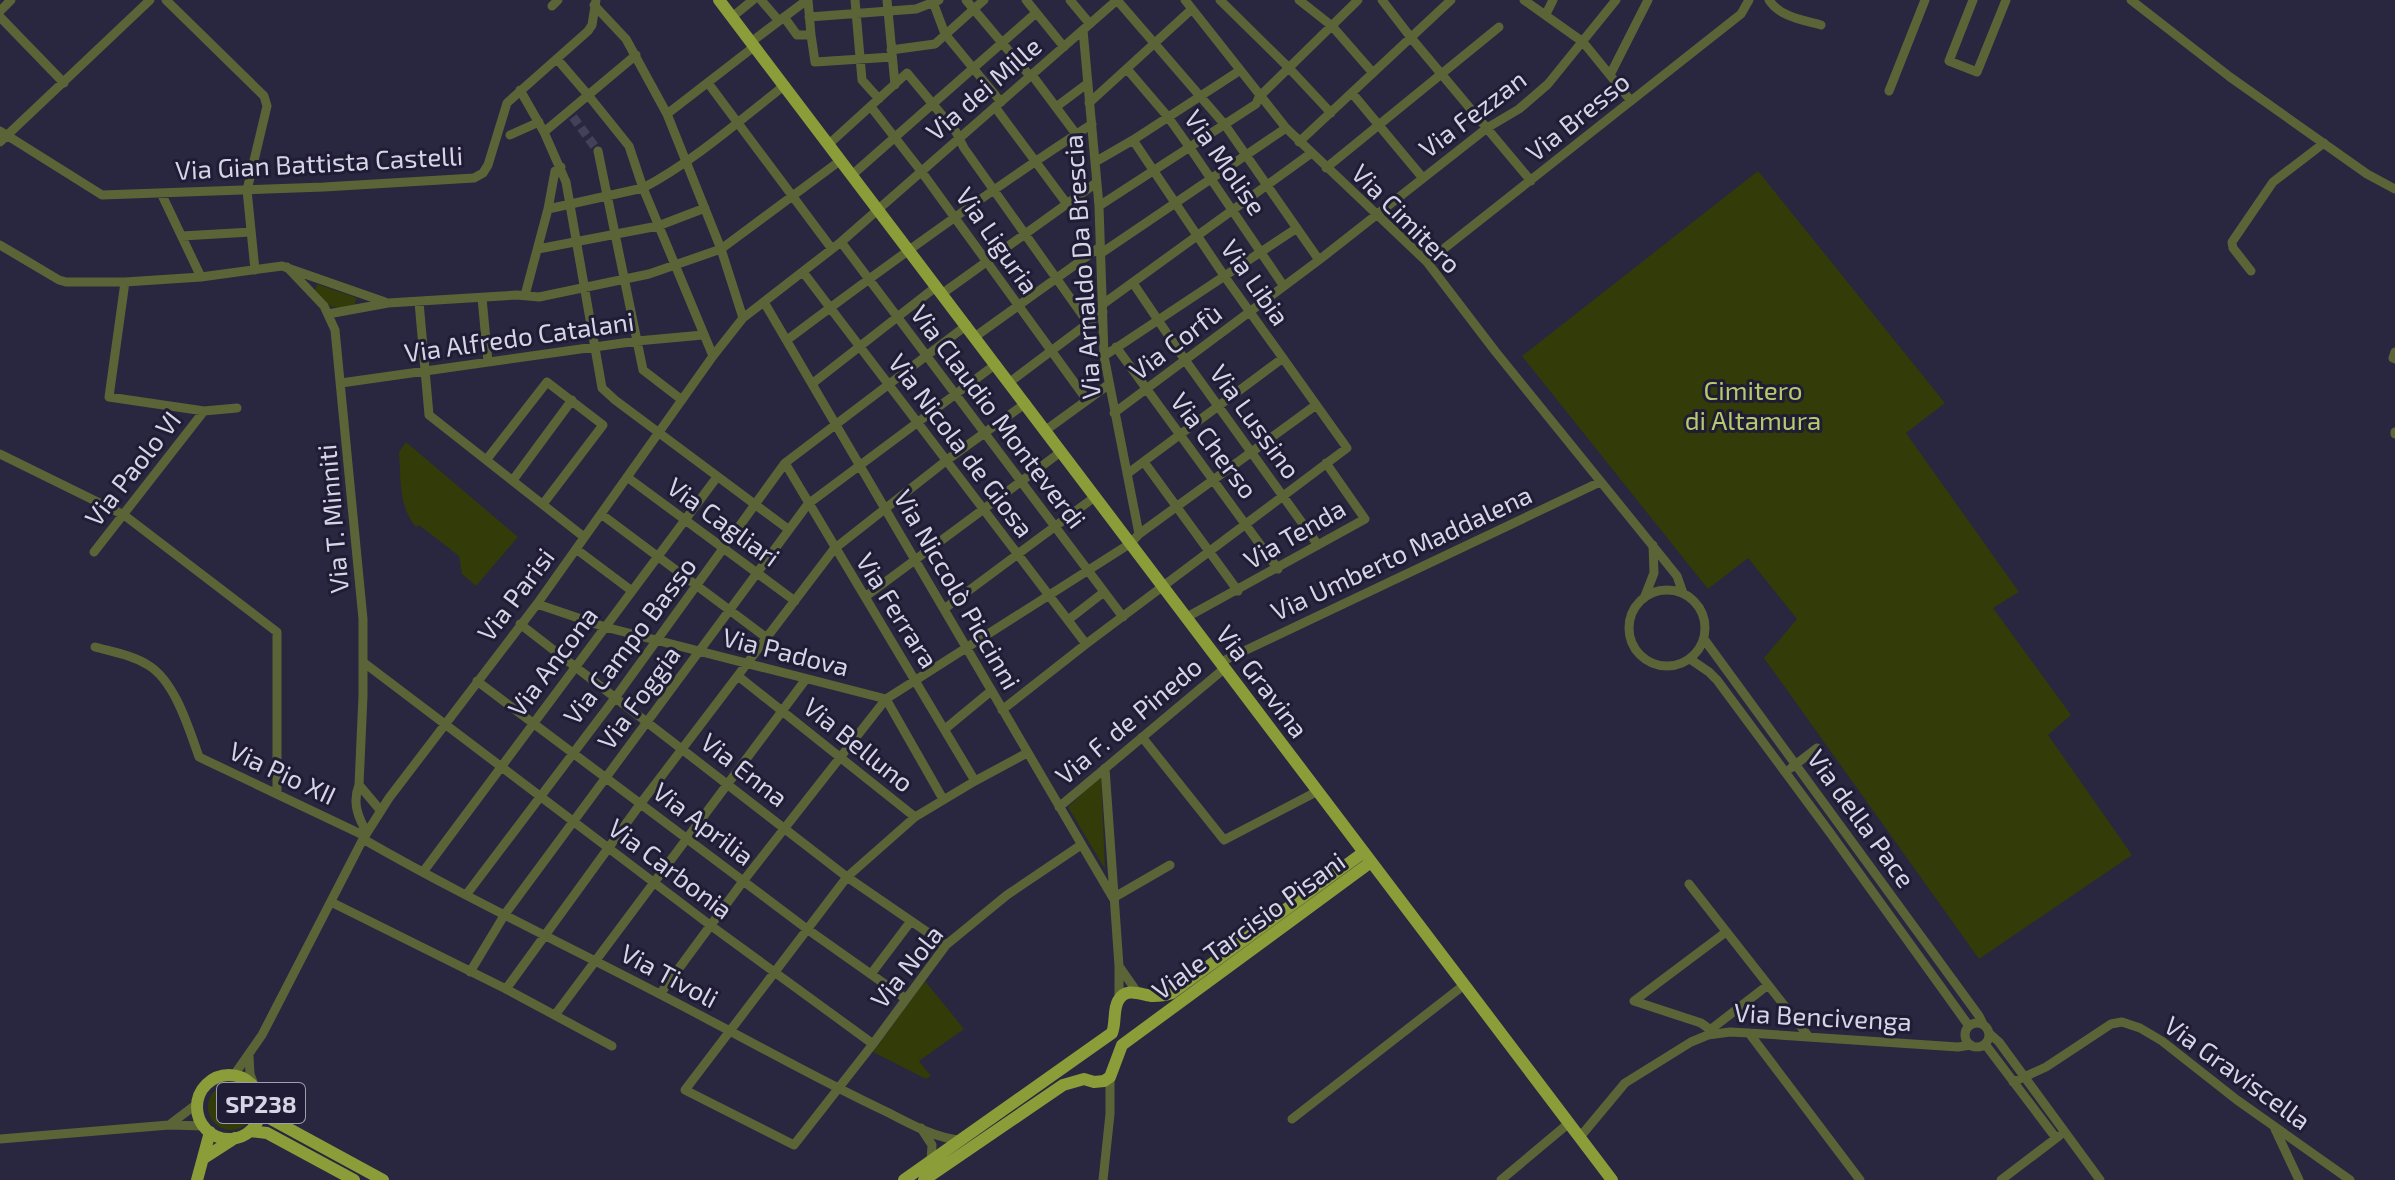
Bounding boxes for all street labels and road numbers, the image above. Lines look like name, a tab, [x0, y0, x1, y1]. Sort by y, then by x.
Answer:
street label: Via dei Mille	[919, 30, 1047, 146]
street label: Via Fezzan	[1412, 63, 1532, 163]
street label: Via Bresso	[1519, 65, 1635, 167]
street label: Via Molise	[1179, 103, 1273, 221]
street label: Via Arnaldo Da Brescia	[1056, 134, 1106, 400]
street label: Via Gian Battista Castelli	[174, 139, 464, 185]
street label: Via Cimitero	[1346, 157, 1468, 279]
street label: Via Liguria	[950, 181, 1046, 299]
street label: Via Libia	[1215, 233, 1297, 331]
street label: Via Corfù	[1123, 296, 1227, 386]
street label: Via Claudio Monteverdi	[905, 298, 1093, 534]
street label: Via Alfredo Catalani	[402, 305, 636, 367]
street label: Via Nicola de Giosa	[883, 347, 1041, 543]
street label: Via Lussino	[1204, 358, 1308, 484]
street label: Via Cherso	[1165, 386, 1265, 504]
street label: Via Paolo VI	[78, 404, 186, 532]
street label: Via T. Minniti	[310, 443, 354, 595]
street label: Via Cagliari	[662, 470, 786, 572]
street label: Via Umberto Maddalena	[1266, 478, 1536, 626]
street label: Via Niccolò Piccinni	[888, 484, 1028, 694]
street label: Via Tenda	[1238, 492, 1350, 574]
street label: Via Parisi	[470, 541, 560, 647]
street label: Via Ferrara	[850, 547, 946, 673]
street label: Via Campo Basso	[556, 550, 702, 730]
street label: Via Ancona	[501, 600, 603, 722]
street label: Via Gravina	[1211, 619, 1315, 743]
street label: Via Padova	[720, 620, 852, 682]
street label: Via Foggia	[590, 639, 686, 755]
street label: Via F. de Pinedo	[1049, 650, 1207, 790]
street label: Via Belluno	[798, 690, 920, 798]
street label: Via Enna	[696, 726, 794, 812]
street label: Via Pio XII	[225, 734, 341, 810]
street label: Via della Pace	[1802, 743, 1922, 893]
street label: Via Aprilia	[647, 775, 761, 871]
street label: Via Carbonia	[603, 811, 739, 925]
street label: Viale Tarcisio Pisani	[1146, 845, 1350, 1005]
street label: Via Nola	[863, 918, 949, 1014]
street label: Via Tivoli	[616, 936, 724, 1014]
street label: Via Bencivenga	[1733, 996, 1913, 1036]
street label: Via Graviscella	[2159, 1009, 2317, 1135]
road number: SP238	[217, 1083, 305, 1123]

